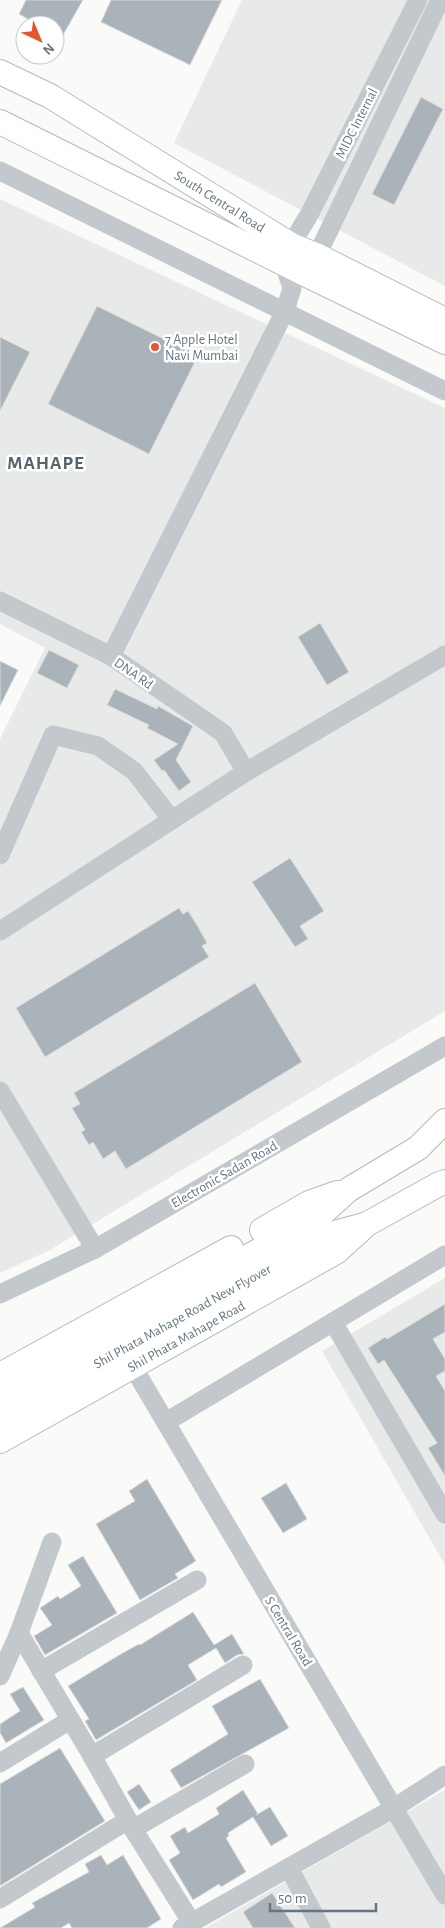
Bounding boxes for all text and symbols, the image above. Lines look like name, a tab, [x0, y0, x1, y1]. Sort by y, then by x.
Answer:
north arrow	[15, 15, 65, 65]
text: N	[40, 40, 57, 57]
street label: MIDC Internal	[333, 86, 381, 161]
street label: South Central Road	[172, 168, 267, 235]
place label: 7 Apple Hotel Navi Mumbai	[165, 333, 238, 363]
marker: 7 Apple Hotel Navi Mumbai	[149, 341, 161, 353]
district label: MAHAPE	[7, 454, 85, 473]
street label: DNA Rd	[112, 656, 155, 692]
street label: Electronic Sadan Road	[169, 1139, 280, 1211]
street label: Shil Phata Mahape Road New Flyover	[90, 1260, 274, 1372]
street label: Shil Phata Mahape Road	[124, 1297, 248, 1375]
street label: S Central Road	[262, 1594, 314, 1669]
scale bar	[270, 1880, 376, 1912]
text: 50 m	[278, 1891, 307, 1906]

